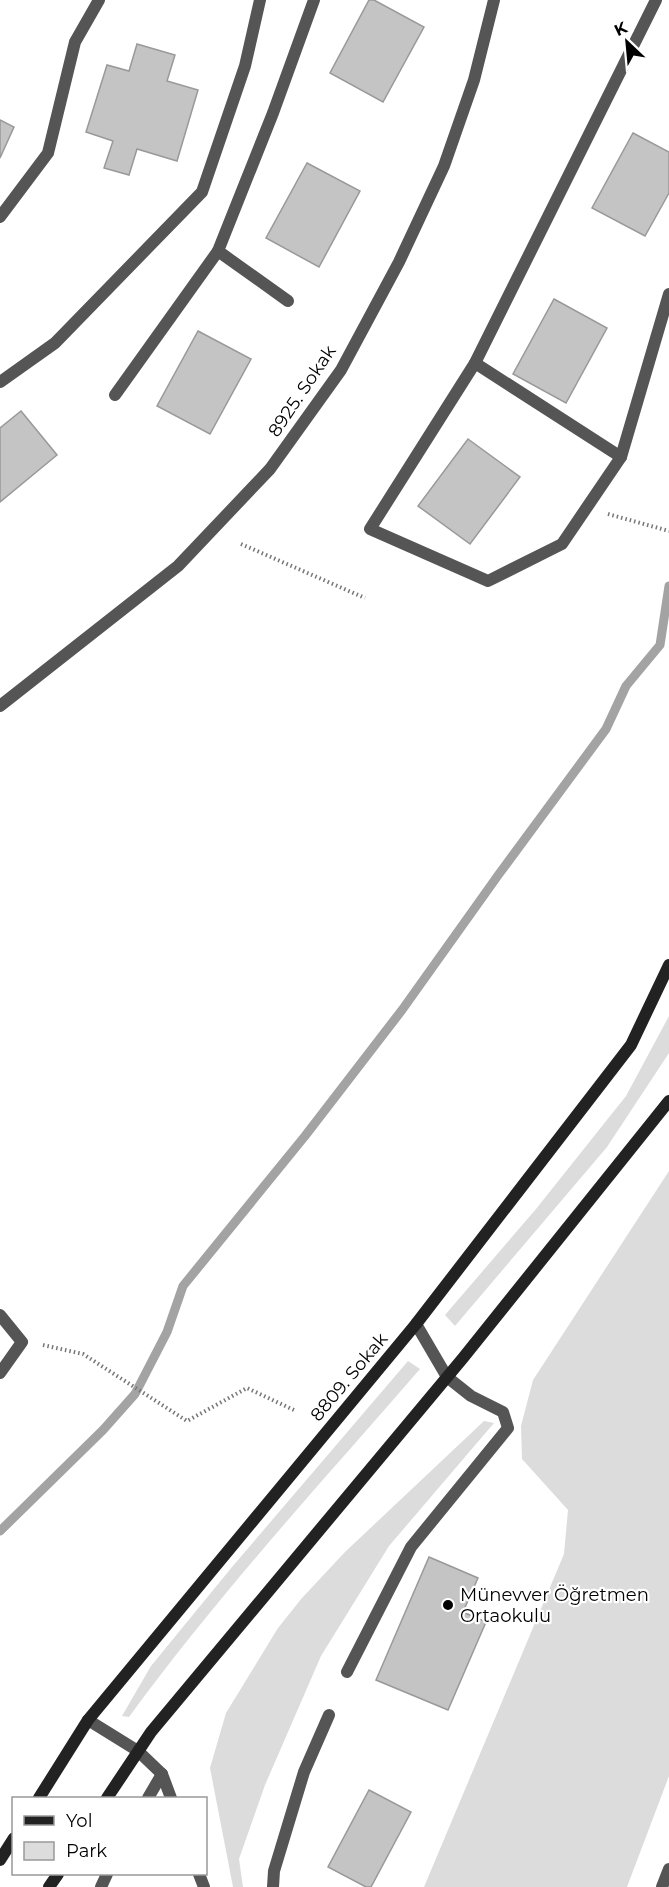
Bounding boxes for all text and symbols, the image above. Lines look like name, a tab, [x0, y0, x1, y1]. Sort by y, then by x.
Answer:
north arrow	[597, 12, 657, 72]
text: K	[611, 17, 631, 40]
street label: 8925. Sokak	[263, 341, 341, 441]
street label: 8809. Sokak	[306, 1328, 392, 1426]
place label: Münevver Öğretmen Ortaokulu	[460, 1584, 649, 1627]
marker: Münevver Öğretmen Ortaokulu	[441, 1598, 455, 1612]
legend	[12, 1797, 207, 1875]
text: Yol	[66, 1810, 92, 1832]
text: Park	[66, 1840, 107, 1862]

